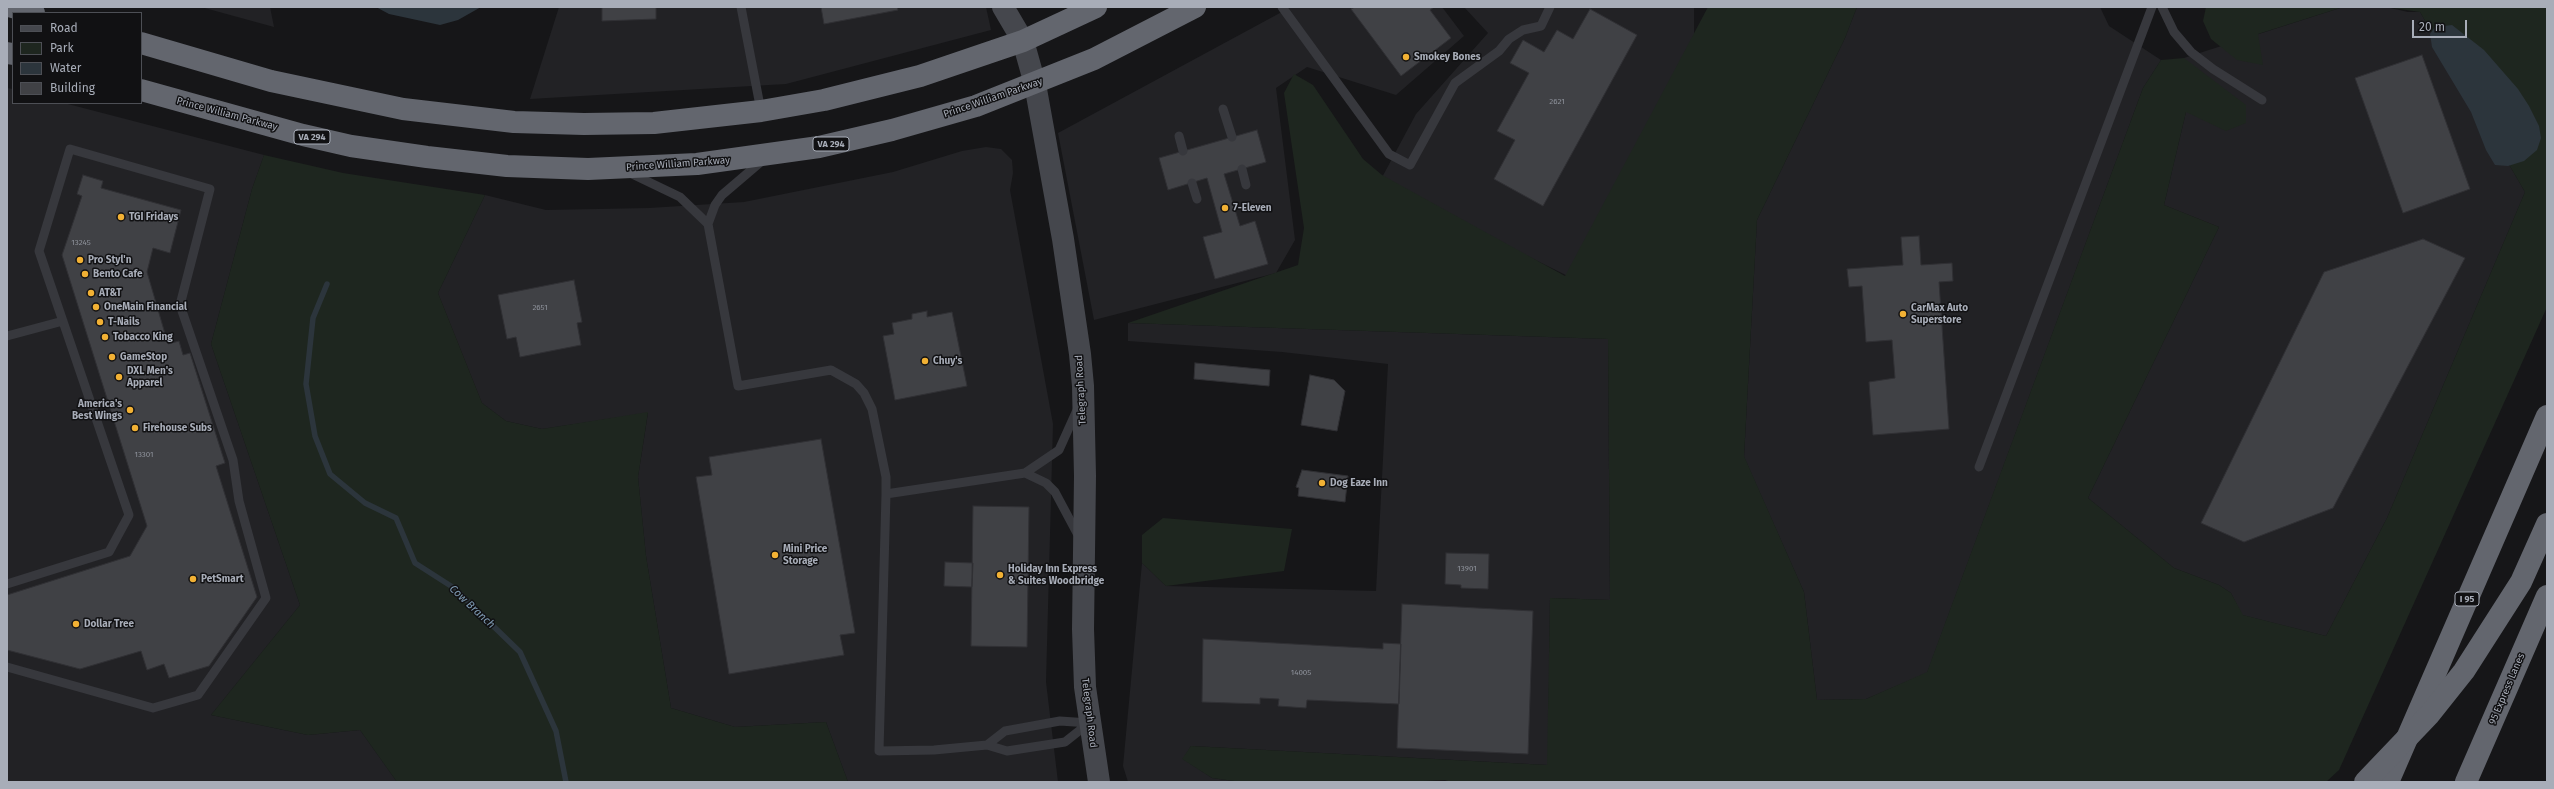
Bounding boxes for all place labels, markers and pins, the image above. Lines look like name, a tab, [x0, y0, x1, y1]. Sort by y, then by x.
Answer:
place label: Smokey Bones	[1414, 51, 1481, 63]
marker: Smokey Bones	[1401, 52, 1411, 62]
place label: 7-Eleven	[1233, 202, 1272, 214]
marker: 7-Eleven	[1220, 203, 1230, 213]
place label: TGI Fridays	[129, 211, 178, 223]
marker: TGI Fridays	[116, 212, 126, 222]
place label: Pro Styl'n	[88, 254, 131, 266]
marker: Pro Styl'n	[75, 255, 85, 265]
place label: Bento Cafe	[93, 268, 142, 280]
marker: Bento Cafe	[80, 269, 90, 279]
place label: AT&T	[99, 287, 122, 299]
marker: AT&T	[86, 288, 96, 298]
place label: OneMain Financial	[104, 301, 187, 313]
marker: OneMain Financial	[91, 302, 101, 312]
place label: CarMax Auto Superstore	[1911, 302, 1968, 326]
marker: CarMax Auto Superstore	[1898, 309, 1908, 319]
place label: T-Nails	[108, 316, 140, 328]
marker: T-Nails	[95, 317, 105, 327]
place label: Tobacco King	[113, 331, 173, 343]
marker: Tobacco King	[100, 332, 110, 342]
place label: GameStop	[120, 351, 167, 363]
marker: GameStop	[107, 352, 117, 362]
place label: Chuy's	[933, 355, 962, 367]
marker: Chuy's	[920, 356, 930, 366]
place label: DXL Men's Apparel	[127, 365, 173, 388]
marker: DXL Men's Apparel	[114, 372, 124, 382]
place label: America's Best Wings	[72, 398, 122, 422]
marker: America's Best Wings	[125, 405, 135, 415]
place label: Firehouse Subs	[143, 422, 212, 434]
marker: Firehouse Subs	[130, 423, 140, 433]
place label: Dog Eaze Inn	[1330, 477, 1388, 489]
marker: Dog Eaze Inn	[1317, 478, 1327, 488]
place label: Mini Price Storage	[783, 543, 827, 566]
marker: Mini Price Storage	[770, 550, 780, 560]
place label: Holiday Inn Express & Suites Woodbridge	[1008, 563, 1104, 586]
marker: Holiday Inn Express & Suites Woodbridge	[995, 570, 1005, 580]
place label: PetSmart	[201, 573, 244, 585]
marker: PetSmart	[188, 574, 198, 584]
place label: Dollar Tree	[84, 618, 134, 630]
marker: Dollar Tree	[71, 619, 81, 629]

